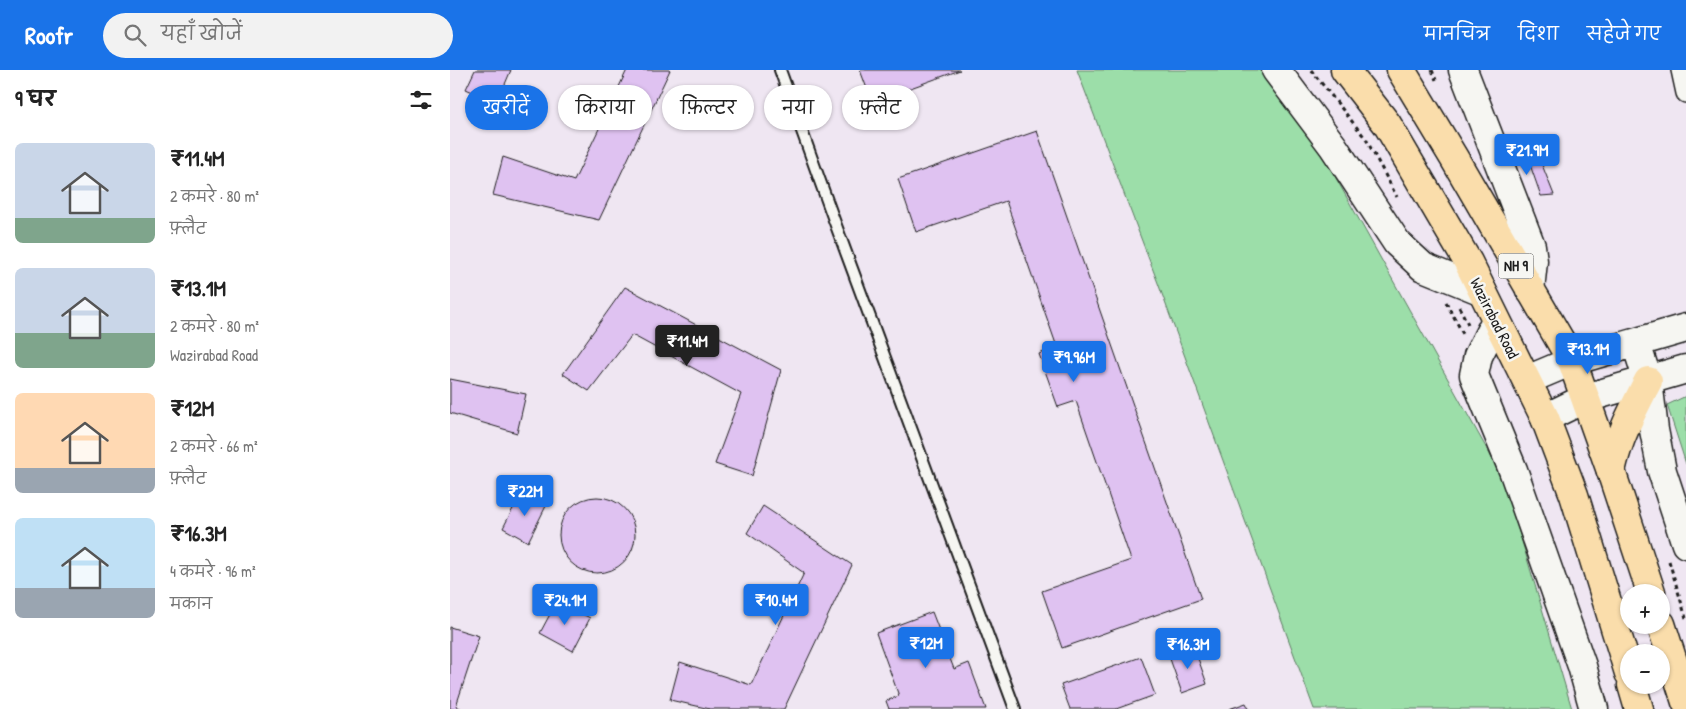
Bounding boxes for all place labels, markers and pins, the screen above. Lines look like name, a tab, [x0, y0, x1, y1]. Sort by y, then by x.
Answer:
pin: ₹21.9M	[1486, 134, 1568, 176]
pin: ₹11.4M	[646, 324, 728, 367]
pin: ₹13.1M	[1547, 332, 1629, 375]
pin: ₹9.96M	[1033, 340, 1115, 383]
pin: ₹22M	[495, 474, 555, 517]
pin: ₹24.1M	[524, 584, 606, 626]
pin: ₹10.4M	[735, 584, 817, 626]
pin: ₹12M	[896, 626, 956, 669]
pin: ₹16.3M	[1147, 628, 1229, 670]

